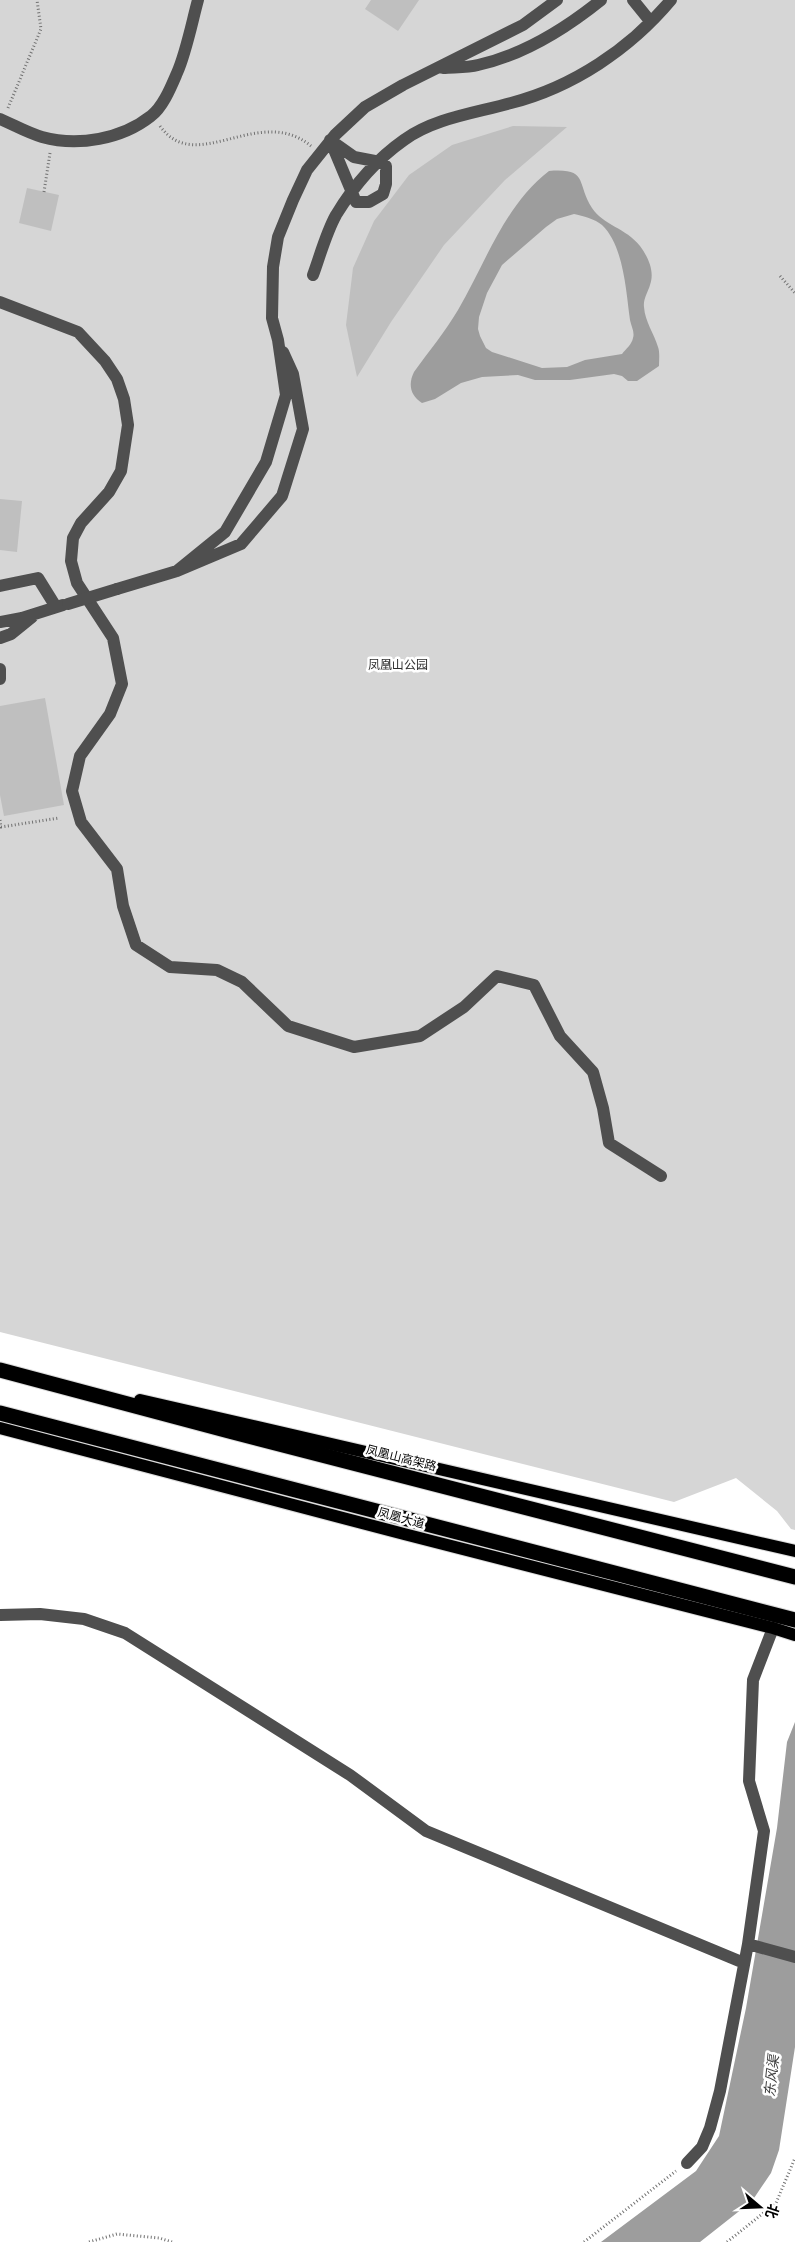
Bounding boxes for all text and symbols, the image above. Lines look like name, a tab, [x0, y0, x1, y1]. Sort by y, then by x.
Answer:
park label: 凤凰山公园	[368, 658, 428, 674]
street label: 凤凰山高架路	[364, 1443, 438, 1475]
street label: 凤凰大道	[376, 1505, 426, 1533]
water label: 东风渠	[762, 2052, 784, 2098]
north arrow	[735, 2182, 785, 2232]
text: 北	[761, 2201, 781, 2220]

